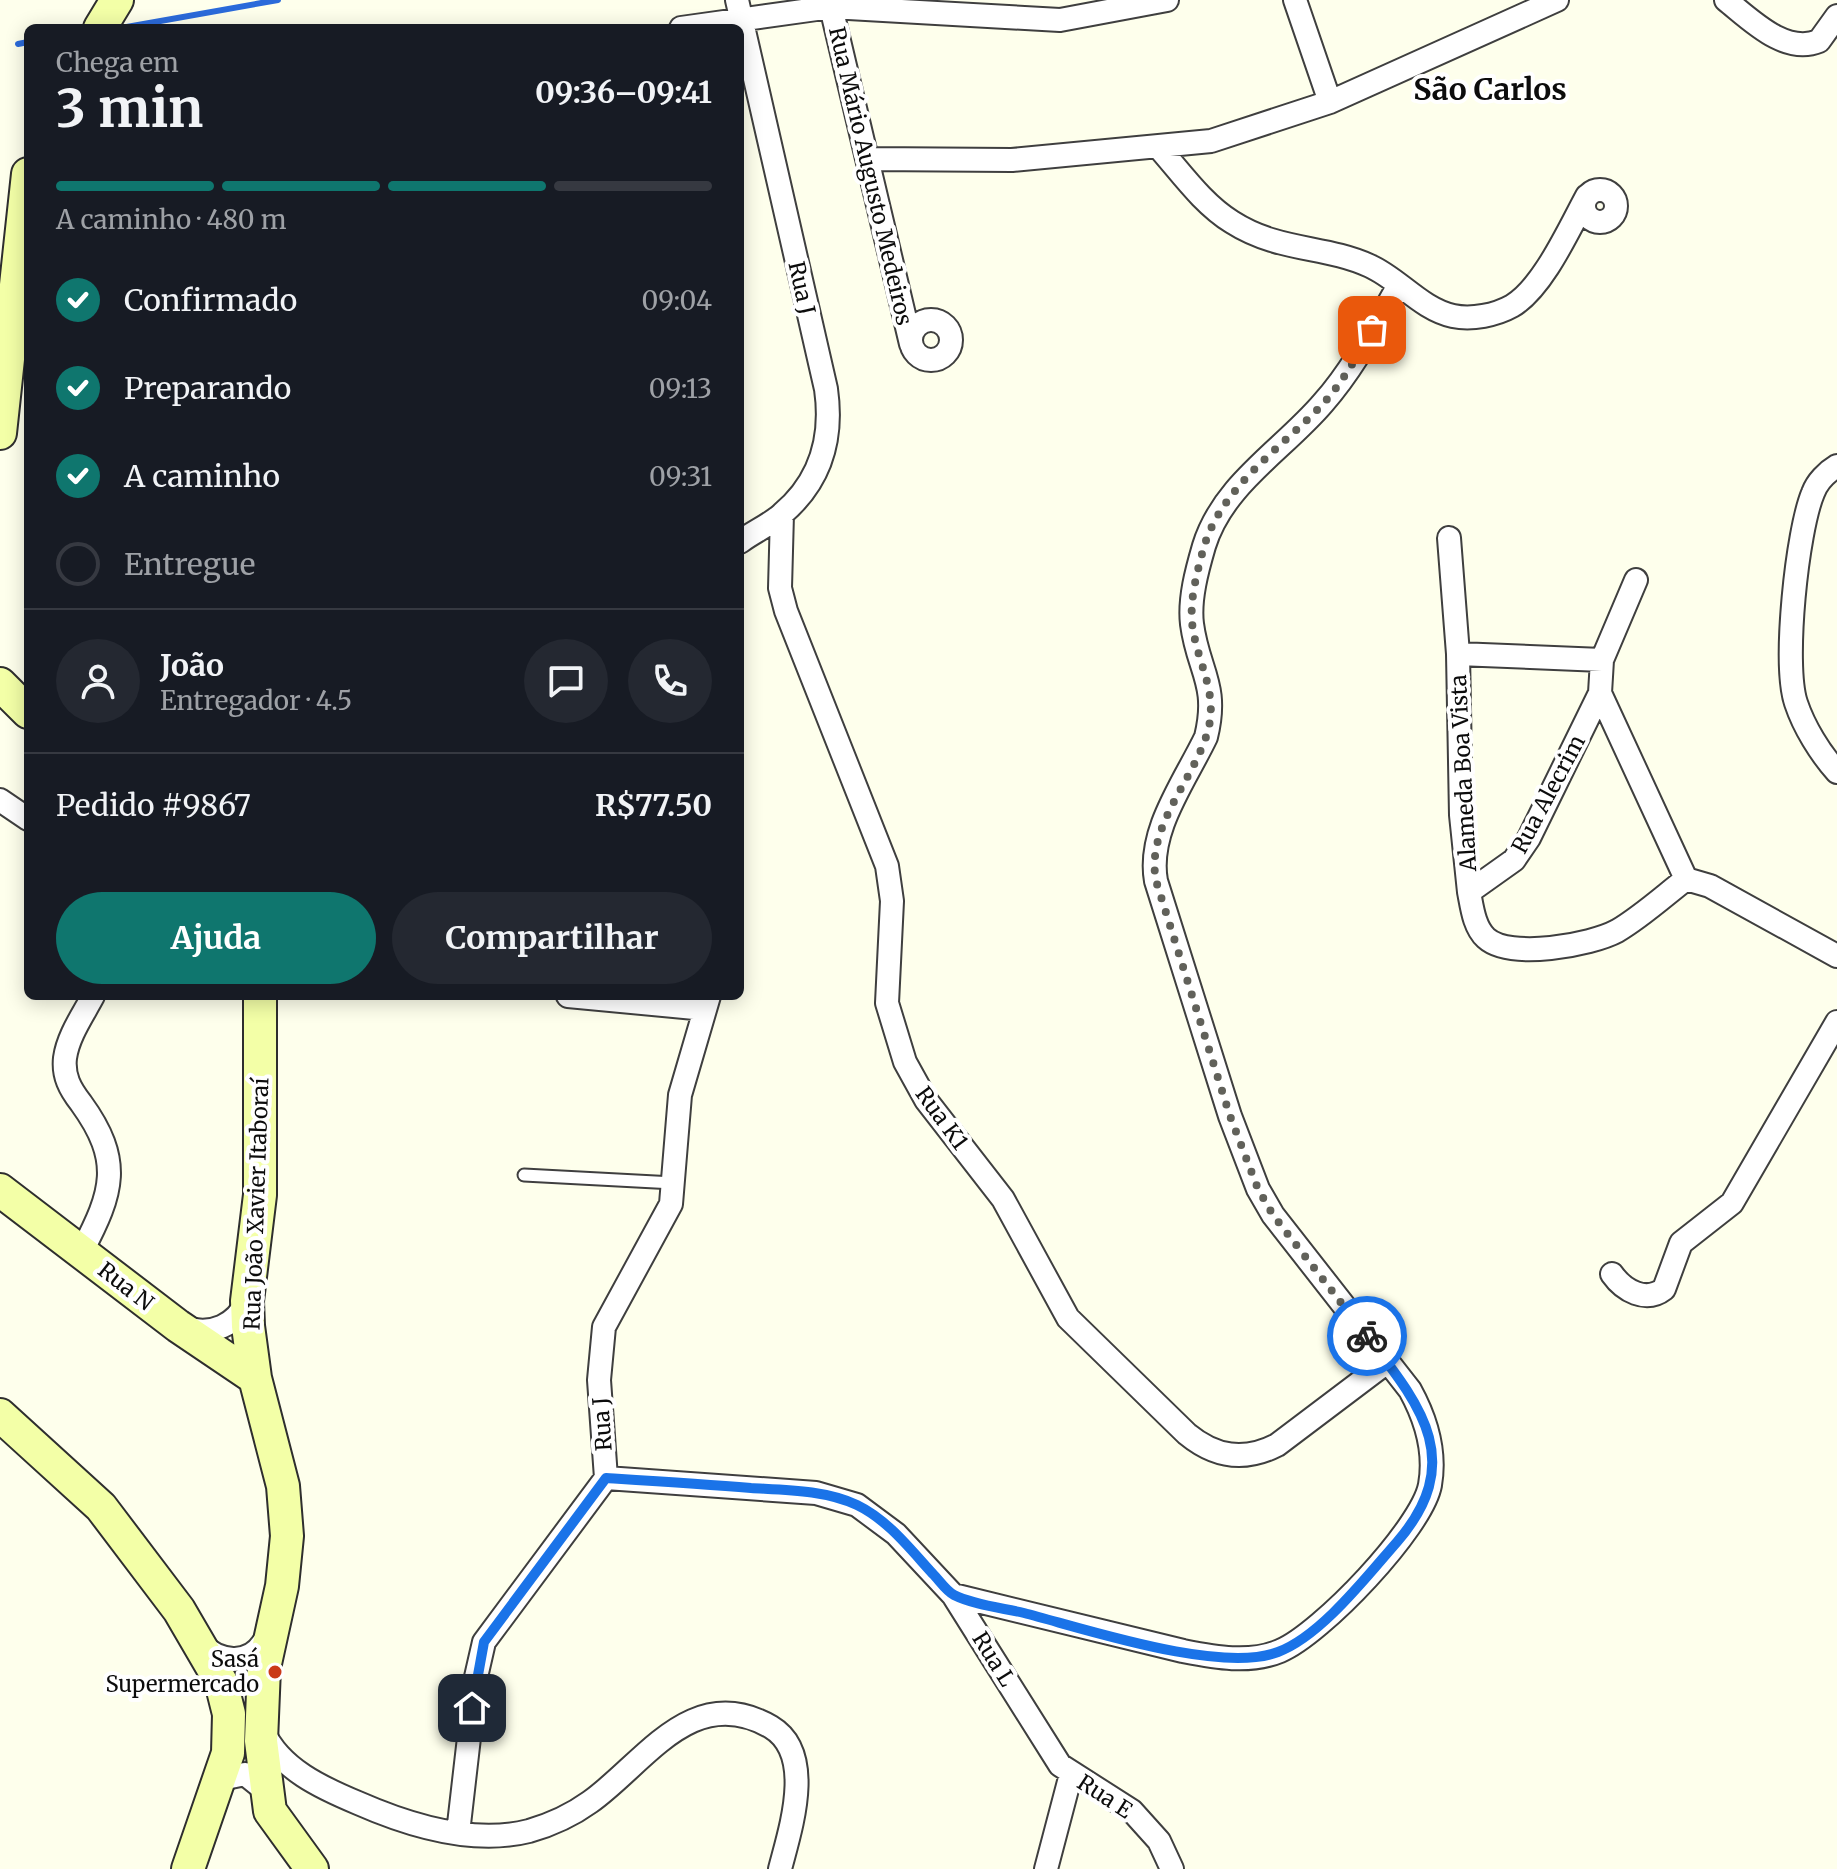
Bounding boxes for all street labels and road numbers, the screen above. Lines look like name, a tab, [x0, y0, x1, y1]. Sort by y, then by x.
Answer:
street label: Rua Mário Augusto Medeiros	[823, 24, 919, 328]
street label: Rua J	[782, 259, 822, 317]
street label: Alameda Boa Vista	[1444, 674, 1482, 873]
street label: Rua Alecrim	[1505, 730, 1591, 858]
street label: Rua João Xavier Itaboraí	[238, 1076, 274, 1331]
street label: Rua K1	[910, 1081, 974, 1155]
street label: Rua N	[93, 1256, 159, 1316]
street label: Rua J	[586, 1396, 618, 1452]
street label: Rua L	[966, 1626, 1022, 1692]
street label: Rua E	[1072, 1768, 1138, 1824]

